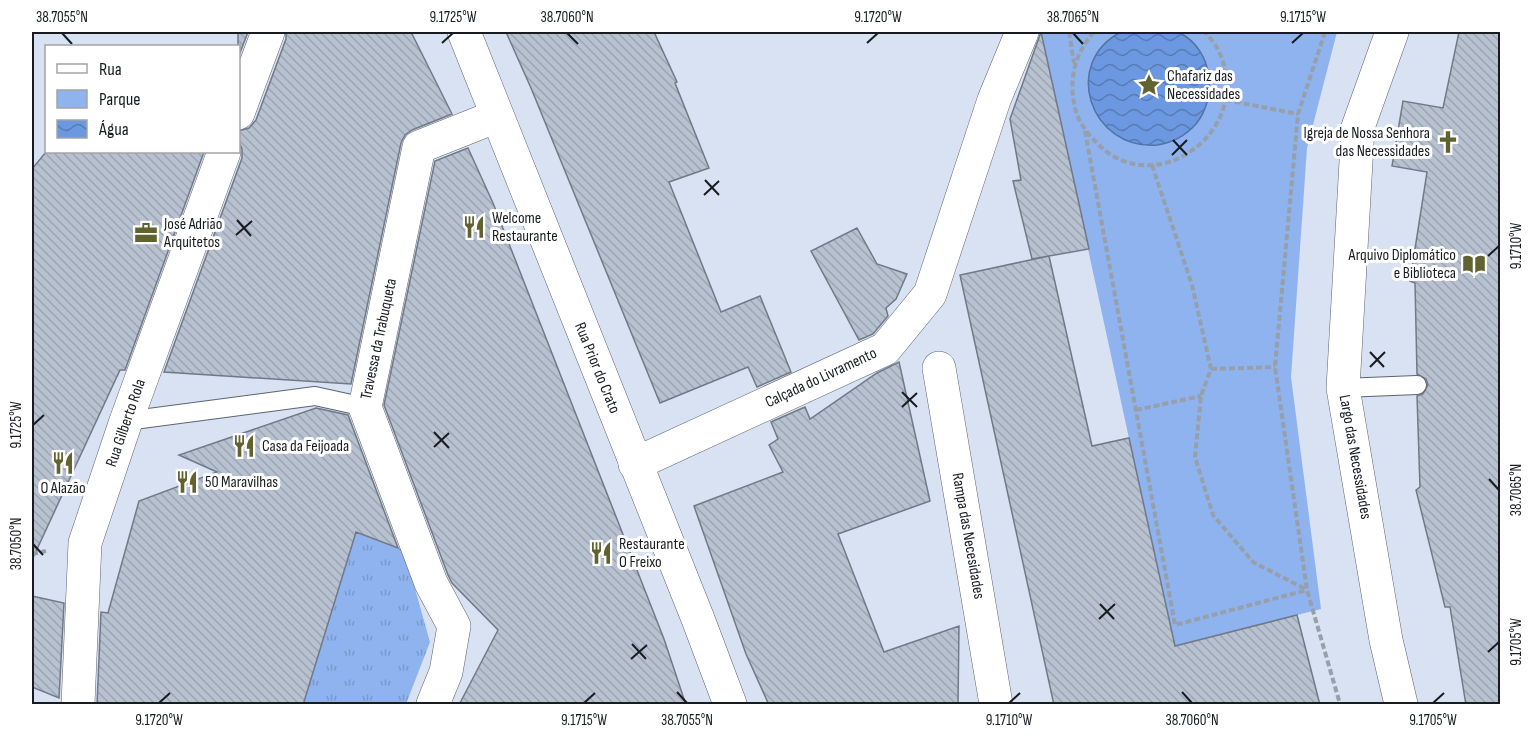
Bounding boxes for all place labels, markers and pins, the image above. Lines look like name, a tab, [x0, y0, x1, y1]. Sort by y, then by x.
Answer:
place label: Chafariz das Necessidades	[1167, 67, 1241, 104]
place icon: Chafariz das Necessidades	[1136, 72, 1162, 98]
place label: Igreja de Nossa Senhora das Necessidades	[1304, 124, 1430, 161]
church icon: Igreja de Nossa Senhora das Necessidades	[1435, 129, 1461, 155]
place label: Welcome Restaurante	[492, 209, 558, 246]
restaurant icon: Welcome Restaurante	[461, 214, 487, 240]
place label: José Adrião Arquitetos	[163, 215, 222, 252]
office icon: José Adrião Arquitetos	[133, 220, 159, 246]
place label: Arquivo Diplomático e Biblioteca	[1348, 246, 1456, 283]
library icon: Arquivo Diplomático e Biblioteca	[1461, 251, 1487, 277]
restaurant icon: Casa da Feijoada	[231, 433, 257, 459]
place label: Casa da Feijoada	[262, 437, 349, 456]
restaurant icon: O Alazão	[50, 450, 76, 476]
restaurant icon: 50 Maravilhas	[174, 469, 200, 495]
place label: 50 Maravilhas	[205, 473, 278, 492]
place label: O Alazão	[40, 479, 86, 498]
place label: Restaurante O Freixo	[619, 535, 685, 572]
restaurant icon: Restaurante O Freixo	[588, 540, 614, 566]

